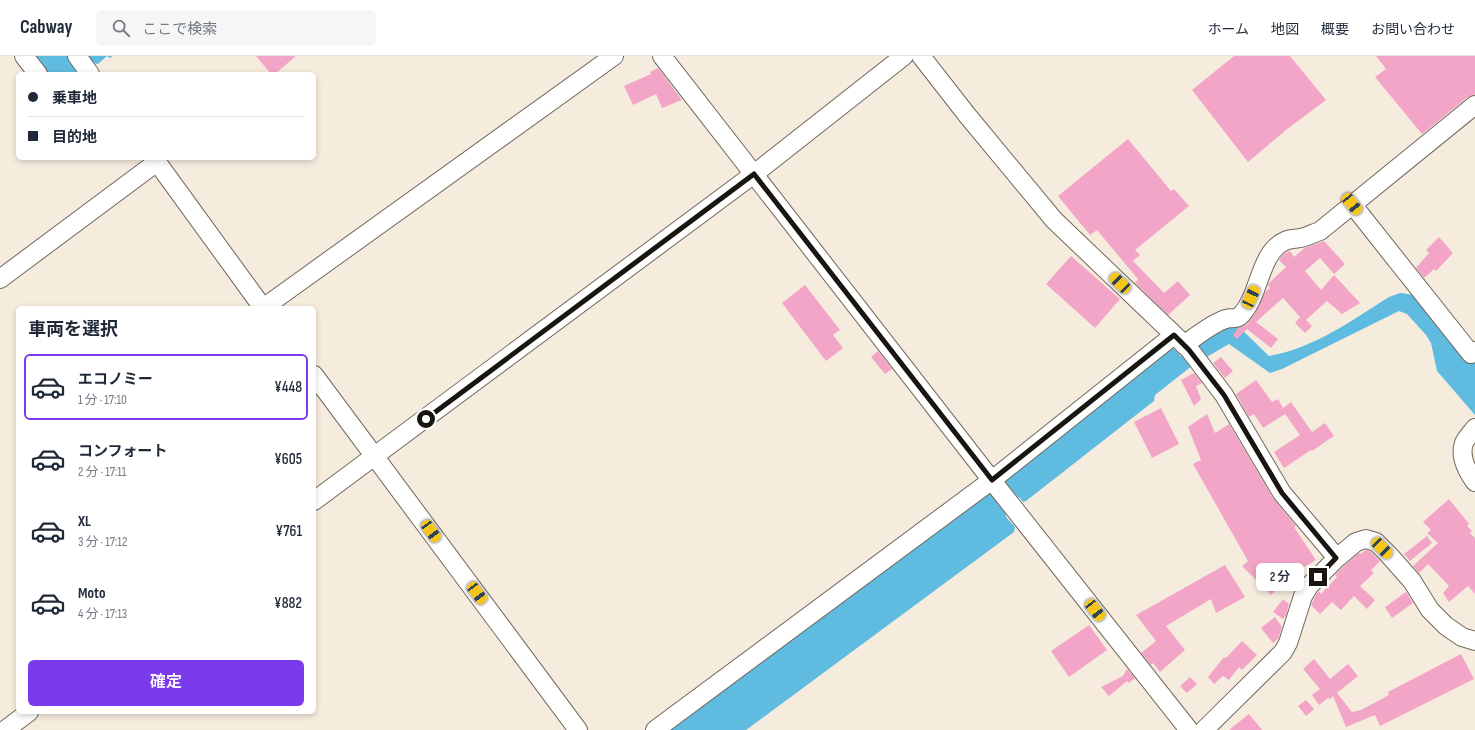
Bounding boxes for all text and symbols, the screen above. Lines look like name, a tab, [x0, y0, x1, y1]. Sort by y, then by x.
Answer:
search box	[96, 10, 376, 46]
text: Cabway	[20, 16, 72, 39]
icon: search	[110, 17, 132, 39]
text: ここで検索	[142, 20, 217, 39]
text: ホーム	[1207, 21, 1249, 38]
text: 地図	[1271, 21, 1299, 38]
text: 概要	[1321, 21, 1349, 38]
text: お問い合わせ	[1371, 21, 1455, 38]
text: 乗車地	[52, 89, 97, 108]
text: 目的地	[52, 128, 97, 147]
car	[1340, 191, 1364, 217]
car	[1107, 270, 1133, 296]
car	[1240, 284, 1262, 310]
text: 車両を選択	[28, 319, 118, 340]
icon: car	[30, 369, 66, 405]
text: エコノミー	[78, 370, 153, 389]
text: ¥448	[274, 378, 302, 397]
text: 1 分 · 17:10	[78, 392, 127, 408]
route start	[417, 410, 435, 428]
icon: car	[30, 441, 66, 477]
text: コンフォート	[78, 442, 168, 461]
text: ¥605	[274, 450, 302, 469]
text: 2 分 · 17:11	[78, 464, 126, 480]
text: XL	[78, 512, 91, 531]
icon: car	[30, 513, 66, 549]
car	[419, 518, 443, 544]
text: ¥761	[276, 522, 302, 541]
text: 3 分 · 17:12	[78, 534, 127, 550]
car	[1369, 535, 1395, 561]
callout: 2 分	[1256, 563, 1304, 591]
route end	[1309, 568, 1327, 586]
text: 2 分	[1270, 569, 1290, 585]
car	[465, 580, 489, 606]
text: Moto	[78, 584, 105, 603]
icon: car	[30, 585, 66, 621]
text: ¥882	[274, 594, 302, 613]
car	[1083, 597, 1107, 623]
text: 4 分 · 17:13	[78, 606, 127, 622]
button: 確定	[28, 660, 304, 706]

